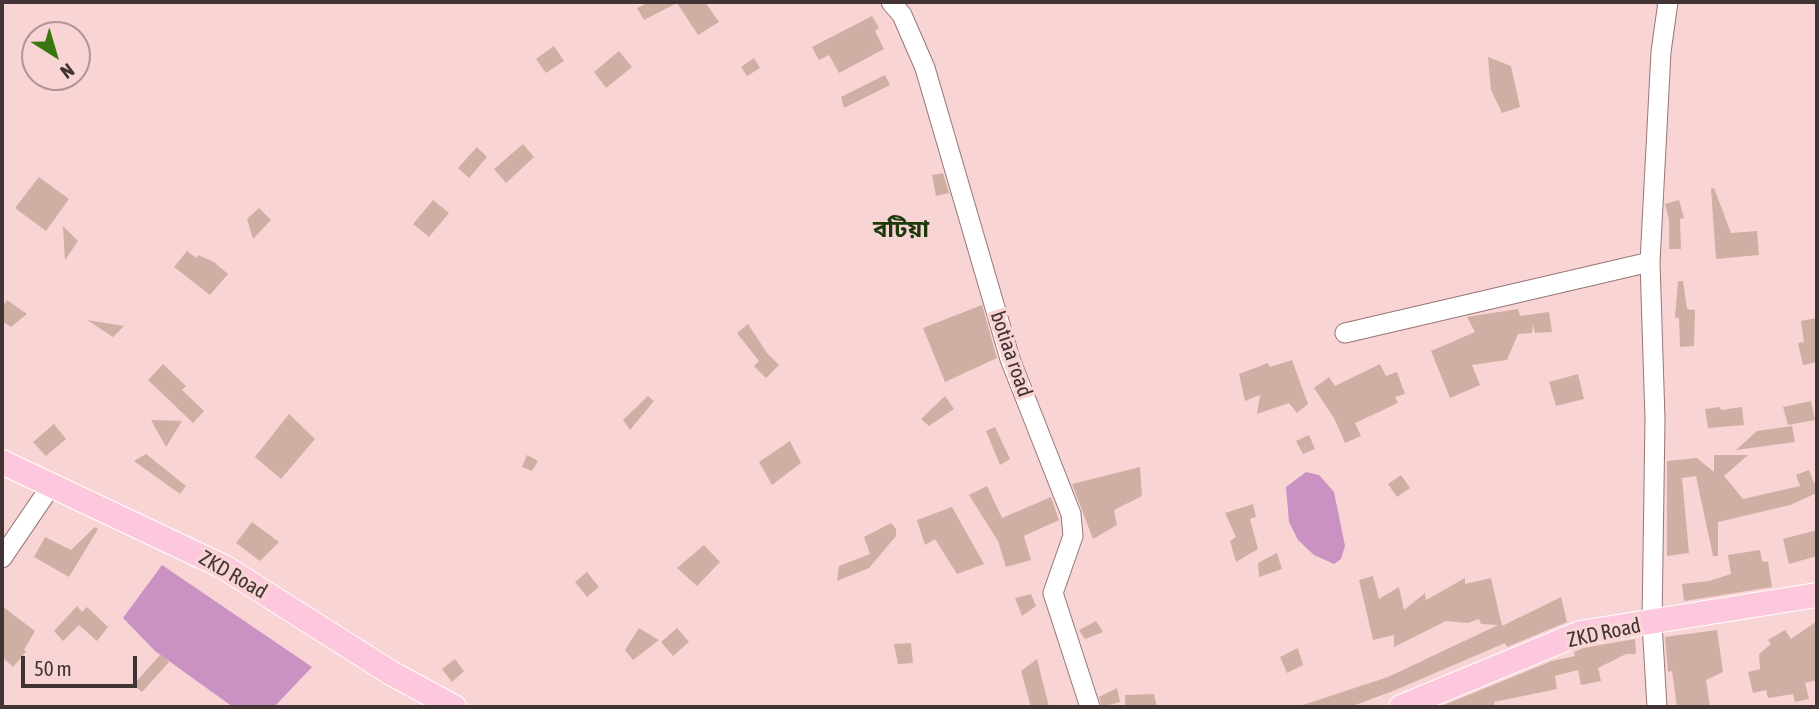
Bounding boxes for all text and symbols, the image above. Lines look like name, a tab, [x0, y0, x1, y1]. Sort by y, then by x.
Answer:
north arrow	[21, 21, 91, 91]
text: N	[56, 59, 79, 83]
district label: বটিয়া	[873, 215, 929, 243]
street label: botiaa road	[985, 308, 1037, 400]
street label: ZKD Road	[194, 545, 272, 605]
street label: ZKD Road	[1565, 613, 1643, 653]
scale bar	[24, 642, 140, 686]
text: 50 m	[34, 656, 72, 680]

